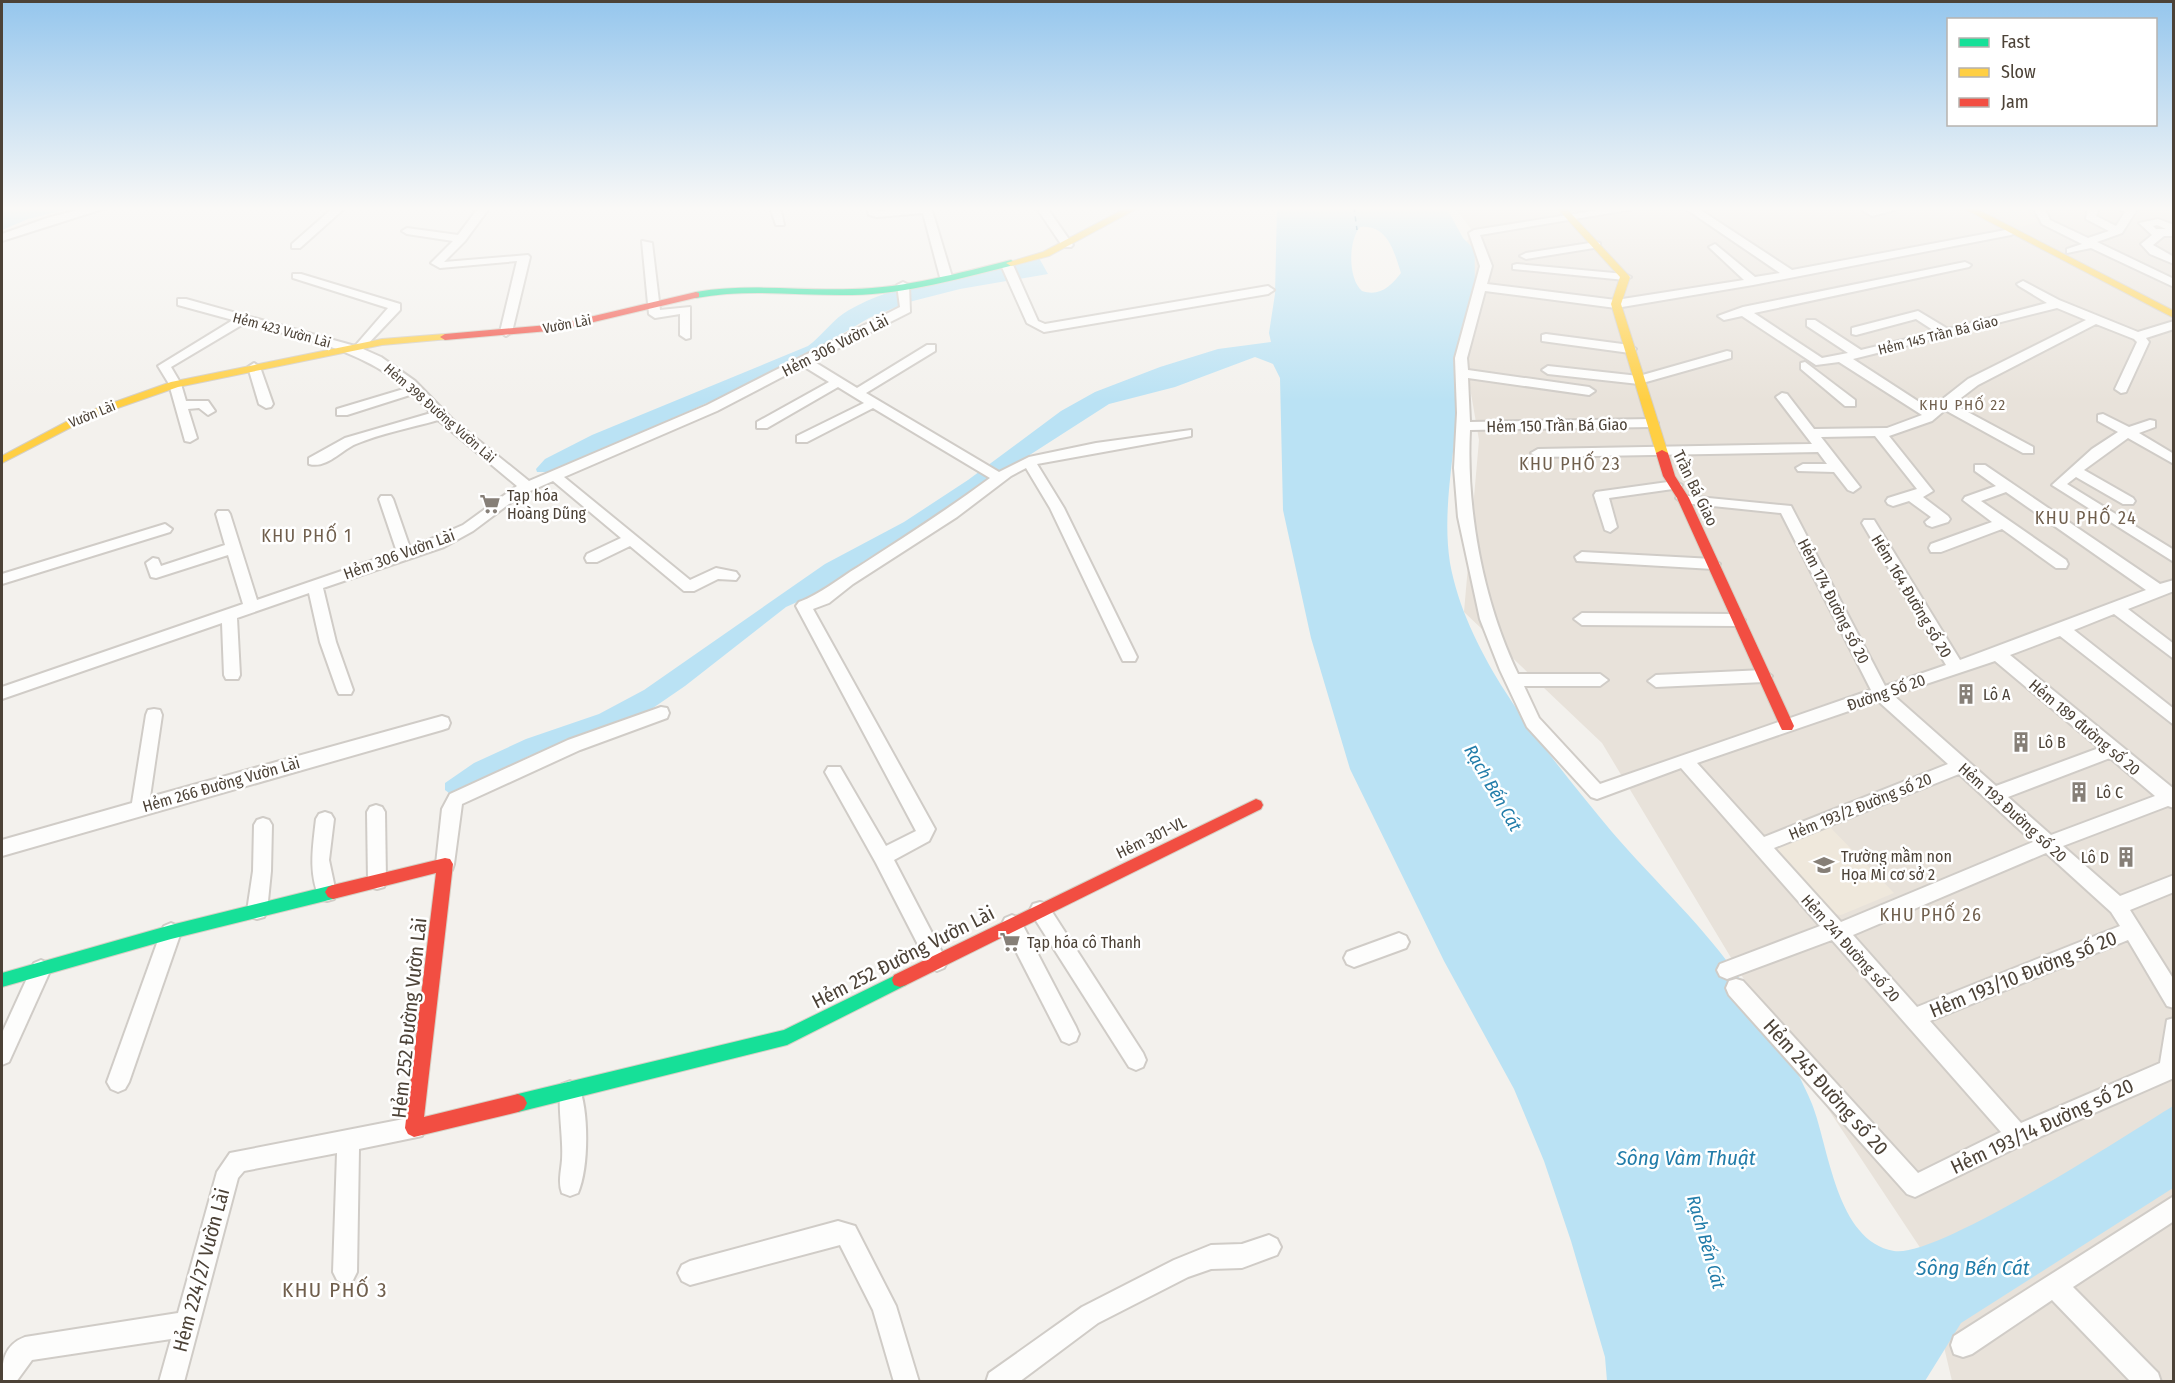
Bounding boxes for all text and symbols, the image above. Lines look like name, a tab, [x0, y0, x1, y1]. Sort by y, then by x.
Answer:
legend	[1947, 18, 2157, 126]
text: Fast	[2001, 31, 2030, 53]
text: Slow	[2001, 61, 2036, 83]
text: Jam	[2001, 91, 2029, 113]
street label: Hẻm 423 Vườn Lài	[231, 309, 333, 352]
street label: Hẻm 306 Vườn Lài	[779, 310, 892, 380]
street label: Vườn Lài	[541, 311, 593, 338]
street label: Hẻm 145 Trần Bá Giao	[1876, 311, 2000, 359]
street label: Hẻm 398 Đường Vườn Lài	[380, 360, 499, 466]
district label: KHU PHỐ 22	[1919, 394, 2007, 414]
street label: Vườn Lài	[66, 397, 118, 432]
street label: Hẻm 150 Trần Bá Giao	[1486, 414, 1628, 436]
street label: Trần Bá Giao	[1669, 447, 1723, 529]
district label: KHU PHỐ 23	[1519, 450, 1621, 475]
place label: Tạp hóa Hoàng Dũng	[507, 486, 587, 523]
supermarket icon: Tạp hóa Hoàng Dũng	[478, 492, 502, 516]
district label: KHU PHỐ 24	[2035, 504, 2137, 529]
district label: KHU PHỐ 1	[261, 522, 353, 547]
street label: Hẻm 306 Vườn Lài	[341, 526, 457, 583]
street label: Hẻm 164 Đường số 20	[1867, 531, 1957, 661]
street label: Hẻm 174 Đường số 20	[1794, 535, 1874, 667]
street label: Đường Số 20	[1844, 669, 1928, 715]
street label: Hẻm 189 đường số 20	[2025, 675, 2145, 779]
building icon: Lô A	[1954, 682, 1978, 706]
place label: Lô A	[1983, 685, 2011, 704]
building icon: Lô B	[2009, 730, 2033, 754]
place label: Lô B	[2038, 733, 2066, 752]
water label: Rạch Bến Cát	[1459, 741, 1527, 835]
street label: Hẻm 266 Đường Vườn Lài	[140, 753, 302, 816]
street label: Hẻm 193 Đường số 20	[1955, 758, 2071, 866]
street label: Hẻm 193/2 Đường số 20	[1785, 768, 1935, 844]
building icon: Lô C	[2067, 780, 2091, 804]
place label: Lô C	[2096, 783, 2123, 802]
street label: Hẻm 301-VL	[1113, 812, 1189, 863]
building icon: Lô D	[2114, 845, 2138, 869]
place label: Trường mầm non Họa Mi cơ sở 2	[1841, 846, 1952, 884]
place label: Lô D	[2081, 848, 2109, 867]
school or university icon: Trường mầm non Họa Mi cơ sở 2	[1812, 853, 1836, 877]
street label: Hẻm 241 Đường số 20	[1797, 890, 1905, 1006]
street label: Hẻm 252 Đường Vườn Lài	[808, 901, 998, 1013]
district label: KHU PHỐ 26	[1880, 901, 1982, 926]
street label: Hẻm 252 Đường Vườn Lài	[387, 917, 431, 1119]
street label: Hẻm 193/10 Đường số 20	[1926, 925, 2120, 1023]
supermarket icon: Tạp hóa cô Thanh	[998, 930, 1022, 954]
place label: Tạp hóa cô Thanh	[1027, 933, 1141, 952]
street label: Hẻm 245 Đường số 20	[1759, 1014, 1893, 1160]
street label: Hẻm 193/14 Đường số 20	[1947, 1073, 2137, 1179]
water label: Sông Vàm Thuật	[1615, 1145, 1756, 1171]
street label: Hẻm 224/27 Vườn Lài	[168, 1185, 234, 1355]
water label: Rạch Bến Cát	[1682, 1193, 1730, 1291]
water label: Sông Bến Cát	[1915, 1255, 2030, 1281]
district label: KHU PHỐ 3	[282, 1276, 388, 1303]

